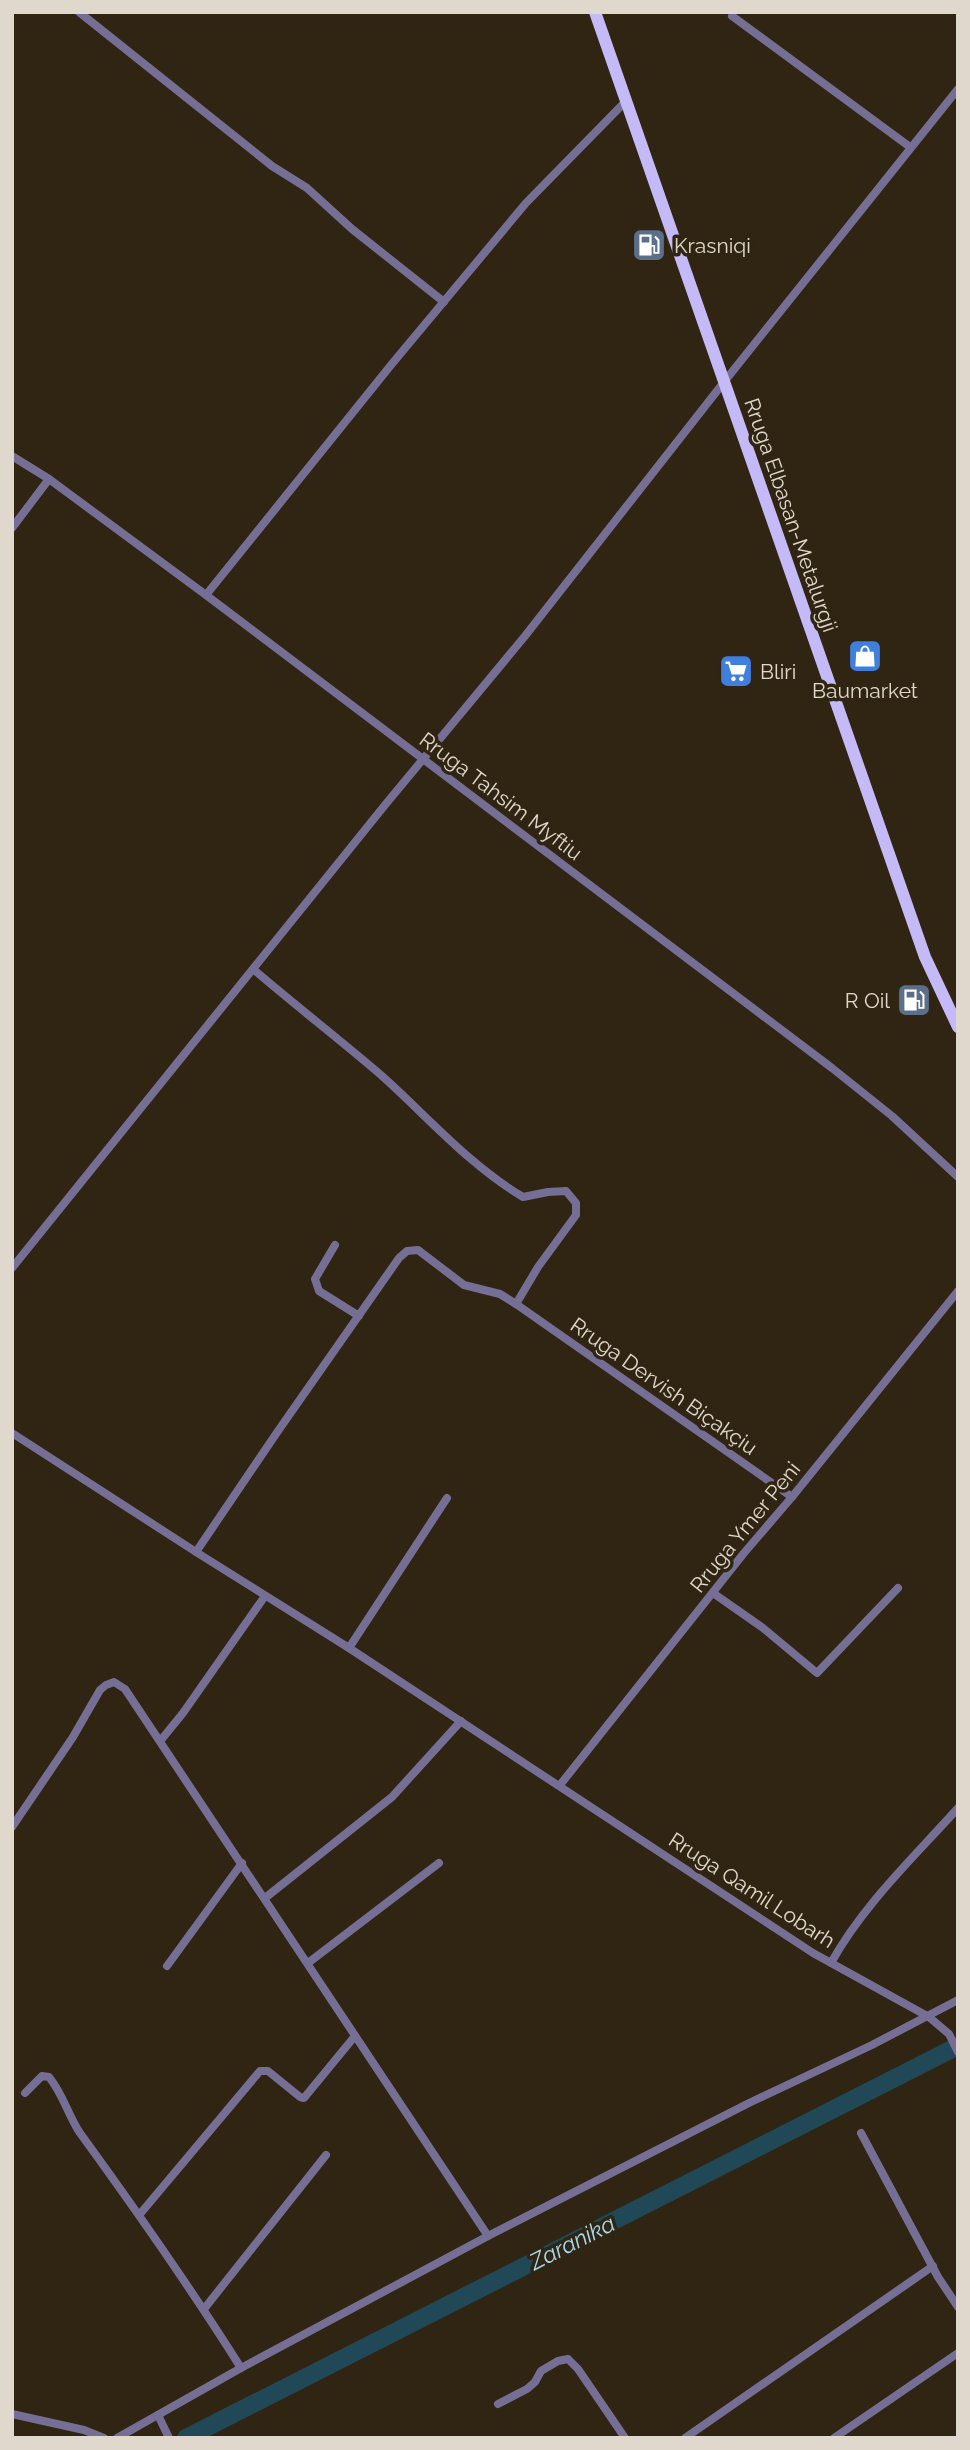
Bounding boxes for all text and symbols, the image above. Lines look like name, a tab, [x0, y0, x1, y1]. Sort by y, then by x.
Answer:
fuel station icon: Krasniqi	[630, 226, 668, 264]
place label: Krasniqi	[674, 233, 751, 258]
street label: Rruga Elbasan-Metalurgji	[739, 395, 843, 635]
shop icon: Baumarket	[846, 637, 884, 675]
supermarket icon: Bliri	[717, 652, 755, 690]
place label: Bliri	[760, 659, 796, 684]
place label: Baumarket	[812, 678, 918, 703]
street label: Rruga Tahsim Myftiu	[415, 727, 587, 865]
fuel station icon: R Oil	[895, 981, 933, 1019]
place label: R Oil	[845, 988, 890, 1013]
street label: Rruga Dervish Biçakçiu	[566, 1312, 762, 1460]
street label: Rruga Ymer Peni	[685, 1457, 805, 1597]
street label: Rruga Qamil Lobarh	[664, 1827, 840, 1953]
water label: Zaranika	[524, 2209, 619, 2275]

